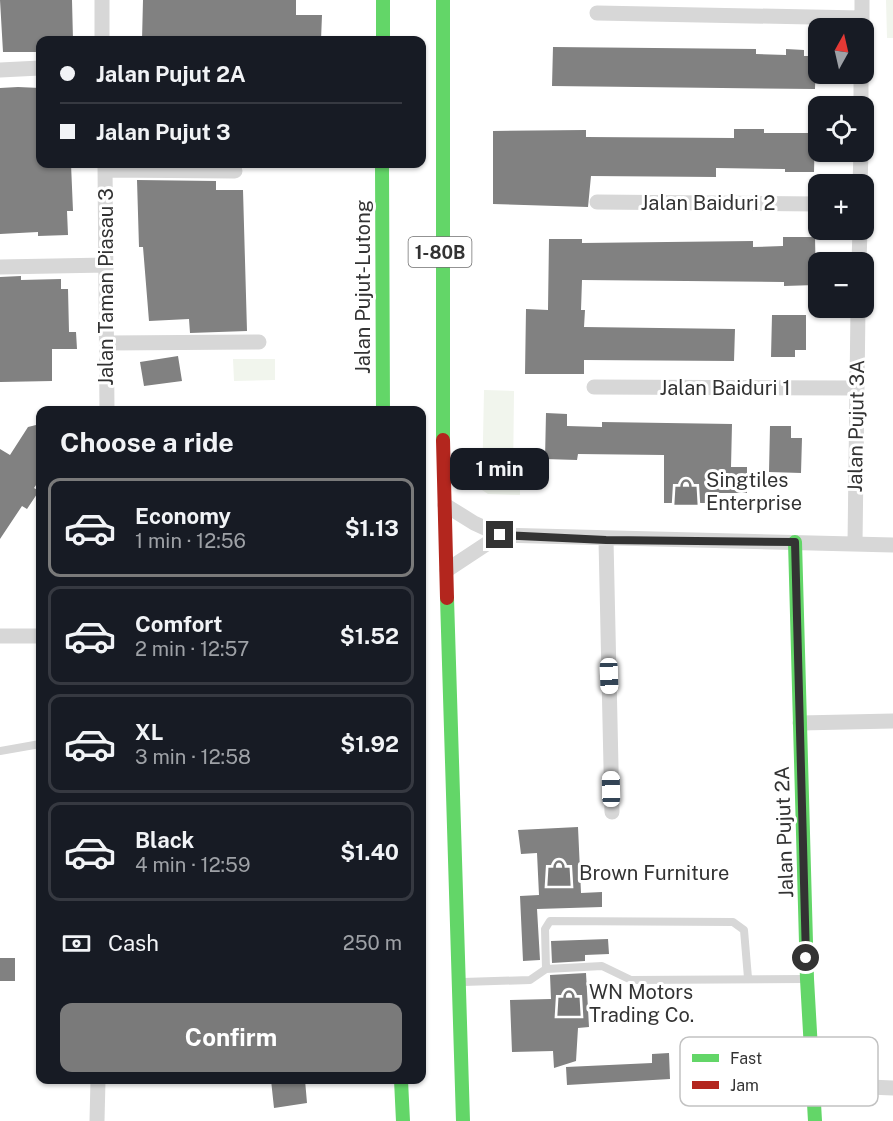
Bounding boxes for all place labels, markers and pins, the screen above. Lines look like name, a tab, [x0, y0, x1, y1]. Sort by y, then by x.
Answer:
place label: Singtiles Enterprise	[706, 468, 802, 515]
shop icon: Singtiles Enterprise	[671, 477, 701, 507]
shop icon: Brown Furniture	[544, 858, 574, 888]
place label: Brown Furniture	[579, 861, 729, 885]
place label: WN Motors Trading Co.	[589, 980, 694, 1027]
shop icon: WN Motors Trading Co.	[554, 988, 584, 1018]

